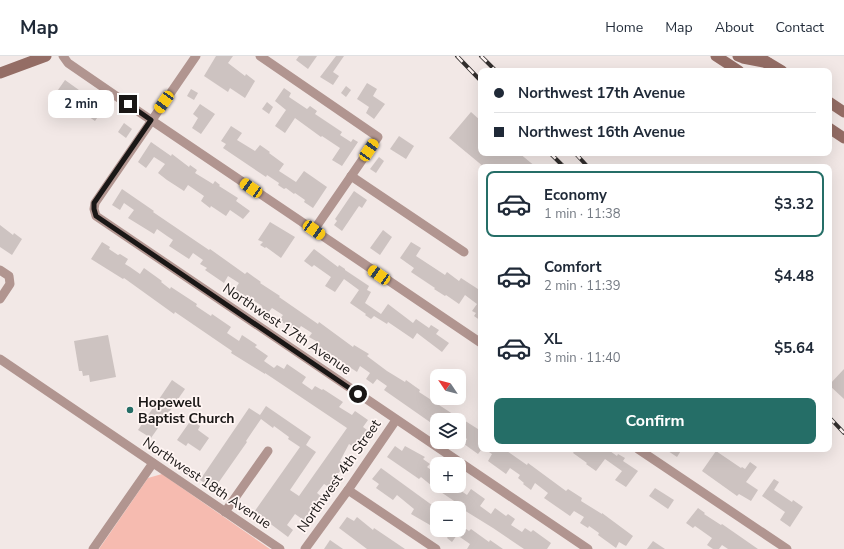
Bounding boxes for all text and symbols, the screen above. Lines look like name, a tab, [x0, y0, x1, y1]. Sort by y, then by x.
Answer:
text: Map	[20, 15, 58, 41]
text: Home	[605, 18, 643, 37]
text: Map	[665, 18, 693, 37]
text: About	[715, 18, 754, 37]
text: Contact	[776, 18, 824, 37]
text: Northwest 17th Avenue	[518, 83, 685, 103]
car	[152, 89, 176, 115]
callout: 2 min	[48, 90, 114, 118]
text: 2 min	[64, 95, 98, 113]
route end	[119, 95, 137, 113]
text: Northwest 16th Avenue	[518, 122, 685, 142]
car	[357, 137, 381, 163]
car	[238, 176, 264, 200]
text: Economy	[544, 185, 607, 205]
icon: car	[496, 186, 532, 222]
text: $3.32	[774, 194, 814, 214]
text: 1 min · 11:38	[544, 205, 620, 223]
car	[301, 218, 327, 242]
text: Comfort	[544, 257, 601, 277]
icon: car	[496, 258, 532, 294]
car	[366, 263, 392, 287]
text: $4.48	[774, 266, 814, 286]
text: 2 min · 11:39	[544, 277, 620, 295]
street label: Northwest 17th Avenue	[219, 279, 355, 379]
text: XL	[544, 329, 563, 349]
icon: car	[496, 330, 532, 366]
text: $5.64	[774, 338, 814, 358]
text: 3 min · 11:40	[544, 349, 620, 367]
north arrow	[430, 369, 466, 405]
map controls	[430, 369, 466, 537]
route start	[349, 385, 367, 403]
place label: Hopewell Baptist Church	[138, 393, 234, 428]
button: Confirm	[494, 398, 816, 444]
marker: Hopewell Baptist Church	[125, 405, 135, 415]
button: layers	[430, 413, 466, 449]
street label: Northwest 4th Street	[293, 416, 385, 536]
street label: Northwest 18th Avenue	[139, 433, 275, 533]
button: +	[430, 457, 466, 493]
button: −	[430, 501, 466, 537]

